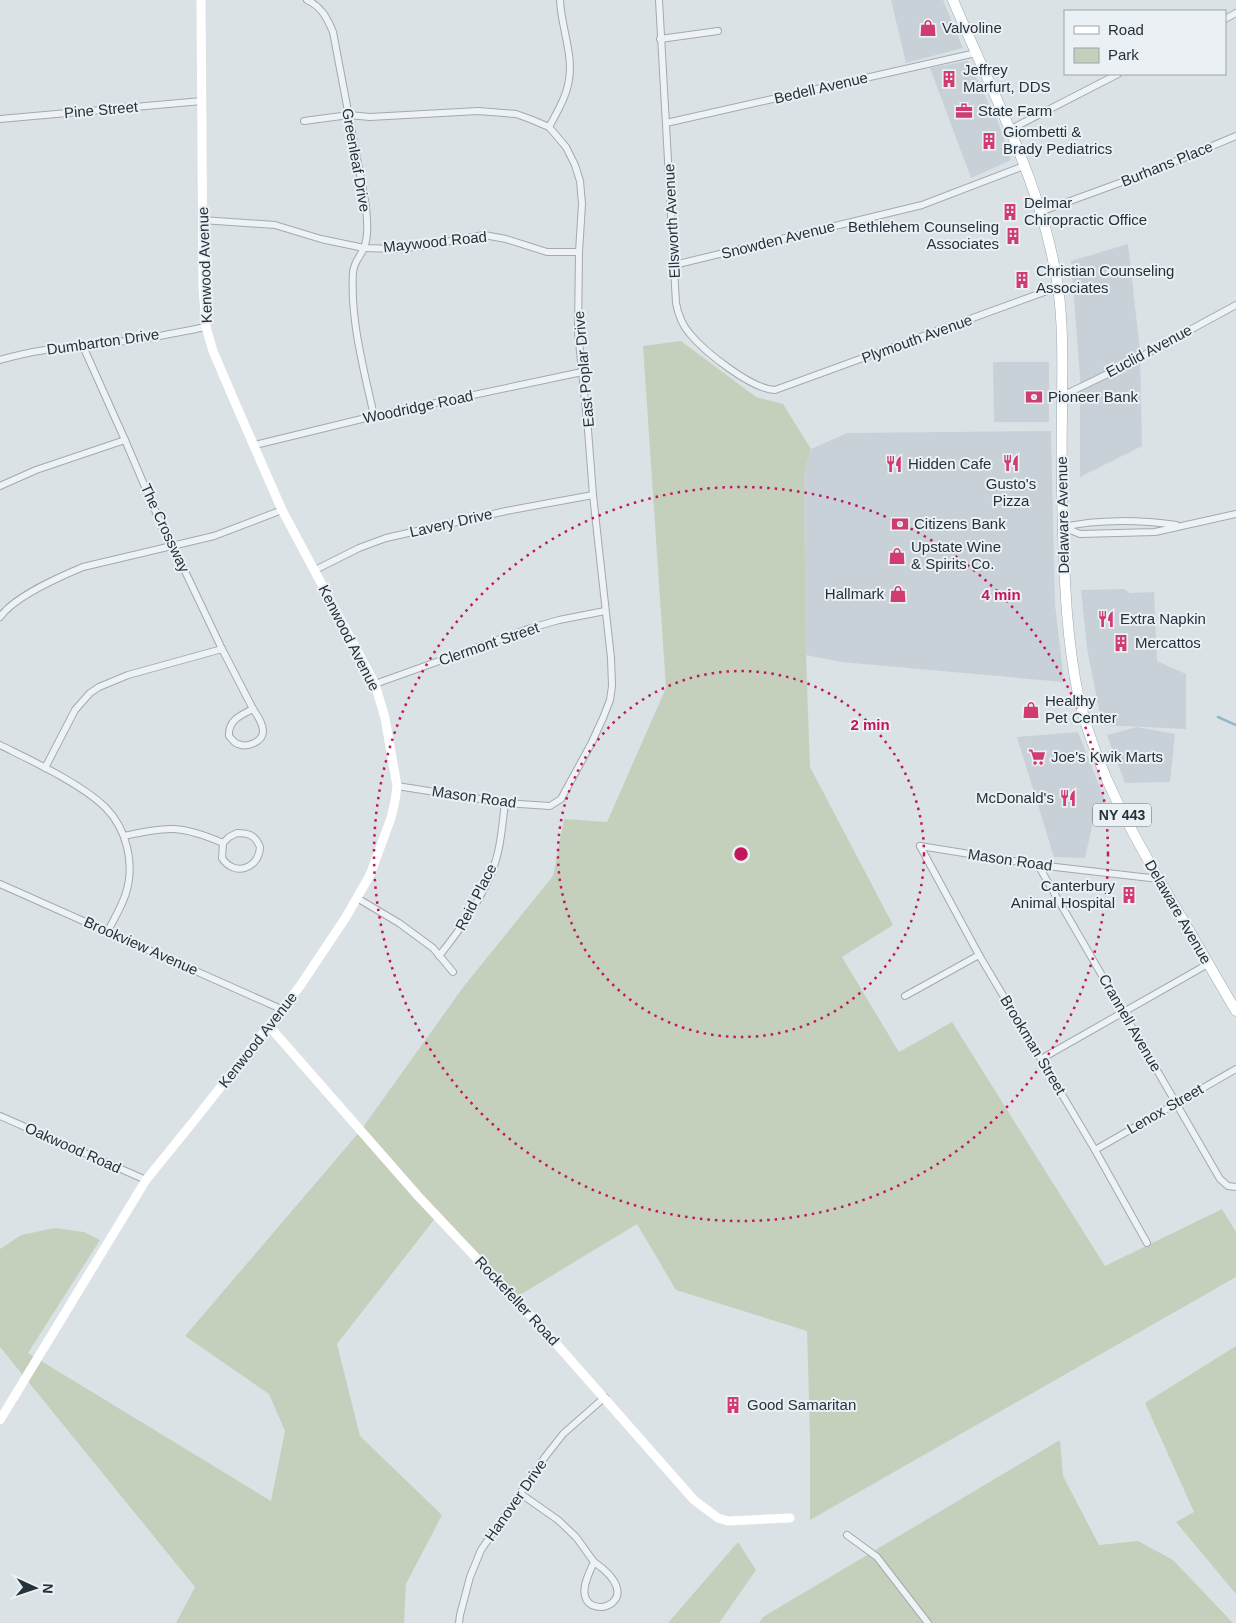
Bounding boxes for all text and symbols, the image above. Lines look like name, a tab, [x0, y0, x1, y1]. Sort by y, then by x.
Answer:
legend	[1064, 10, 1226, 75]
shop icon: Valvoline	[918, 18, 938, 38]
place label: Valvoline	[942, 19, 1002, 36]
text: Road	[1108, 21, 1144, 38]
text: Park	[1108, 46, 1139, 63]
place label: Jeffrey Marfurt, DDS	[963, 61, 1051, 95]
street label: Bedell Avenue	[772, 68, 869, 107]
building icon: Jeffrey Marfurt, DDS	[939, 69, 959, 89]
street label: Pine Street	[63, 98, 139, 121]
office icon: State Farm	[954, 101, 974, 121]
place label: State Farm	[978, 102, 1052, 119]
street label: Greenleaf Drive	[339, 107, 374, 213]
place label: Giombetti & Brady Pediatrics	[1003, 123, 1112, 157]
building icon: Giombetti & Brady Pediatrics	[979, 131, 999, 151]
street label: Burhans Place	[1118, 137, 1215, 190]
street label: Ellsworth Avenue	[660, 163, 683, 279]
place label: Delmar Chiropractic Office	[1024, 194, 1147, 228]
building icon: Delmar Chiropractic Office	[1000, 202, 1020, 222]
street label: Kenwood Avenue	[194, 207, 215, 324]
street label: Snowden Avenue	[719, 217, 836, 262]
place label: Bethlehem Counseling Associates	[848, 218, 999, 252]
building icon: Bethlehem Counseling Associates	[1003, 226, 1023, 246]
street label: Maywood Road	[382, 228, 488, 255]
place label: Christian Counseling Associates	[1036, 262, 1174, 296]
building icon: Christian Counseling Associates	[1012, 270, 1032, 290]
street label: East Poplar Drive	[570, 310, 597, 428]
street label: Plymouth Avenue	[859, 311, 974, 366]
street label: Euclid Avenue	[1103, 321, 1195, 380]
street label: Dumbarton Drive	[46, 325, 160, 358]
street label: Woodridge Road	[361, 387, 475, 426]
bank icon: Pioneer Bank	[1024, 387, 1044, 407]
place label: Pioneer Bank	[1048, 388, 1139, 405]
restaurant icon: Gusto's Pizza	[1001, 453, 1021, 473]
restaurant icon: Hidden Cafe	[884, 454, 904, 474]
place label: Hidden Cafe	[908, 455, 991, 472]
street label: Delaware Avenue	[1053, 456, 1072, 574]
place label: Gusto's Pizza	[986, 475, 1036, 509]
street label: The Crossway	[137, 481, 194, 575]
street label: Lavery Drive	[408, 505, 494, 540]
bank icon: Citizens Bank	[890, 514, 910, 534]
place label: Citizens Bank	[914, 515, 1006, 532]
place label: Upstate Wine & Spirits Co.	[911, 538, 1001, 572]
shop icon: Upstate Wine & Spirits Co.	[887, 546, 907, 566]
street label: Kenwood Avenue	[315, 582, 383, 694]
shop icon: Hallmark	[888, 584, 908, 604]
place label: Hallmark	[825, 585, 884, 602]
text: 4 min	[981, 586, 1021, 603]
restaurant icon: Extra Napkin	[1096, 609, 1116, 629]
place label: Extra Napkin	[1120, 610, 1206, 627]
street label: Clermont Street	[436, 618, 542, 669]
building icon: Mercattos	[1111, 633, 1131, 653]
place label: Mercattos	[1135, 634, 1201, 651]
place label: Healthy Pet Center	[1045, 692, 1117, 726]
shop icon: Healthy Pet Center	[1021, 700, 1041, 720]
text: 2 min	[850, 716, 890, 733]
supermarket icon: Joe's Kwik Marts	[1027, 747, 1047, 767]
place label: Joe's Kwik Marts	[1051, 748, 1163, 765]
street label: Mason Road	[431, 782, 517, 811]
restaurant icon: McDonald's	[1058, 788, 1078, 808]
place label: McDonald's	[976, 789, 1054, 806]
road number: NY 443	[1093, 804, 1151, 826]
centre of rings	[732, 845, 750, 863]
street label: Mason Road	[967, 845, 1053, 874]
street label: Delaware Avenue	[1142, 857, 1215, 967]
street label: Reid Place	[452, 861, 500, 933]
place label: Canterbury Animal Hospital	[1011, 877, 1115, 911]
building icon: Canterbury Animal Hospital	[1119, 885, 1139, 905]
street label: Brookview Avenue	[81, 913, 201, 978]
street label: Crannell Avenue	[1096, 971, 1165, 1075]
street label: Kenwood Avenue	[215, 989, 300, 1091]
street label: Brookman Street	[997, 992, 1070, 1098]
street label: Lenox Street	[1124, 1080, 1207, 1137]
street label: Oakwood Road	[23, 1119, 124, 1176]
street label: Rockefeller Road	[472, 1253, 563, 1349]
building icon: Good Samaritan	[723, 1395, 743, 1415]
place label: Good Samaritan	[747, 1396, 856, 1413]
street label: Hanover Drive	[481, 1456, 550, 1544]
north arrow	[10, 1563, 60, 1613]
text: N	[40, 1583, 56, 1594]

